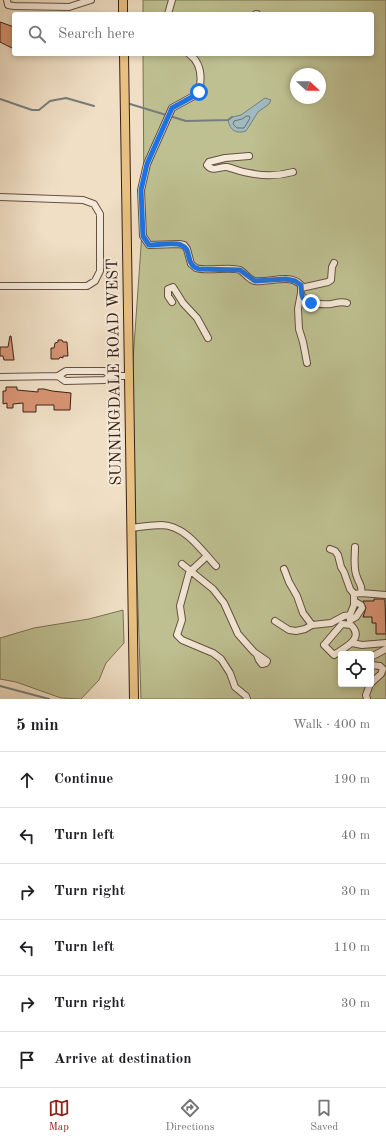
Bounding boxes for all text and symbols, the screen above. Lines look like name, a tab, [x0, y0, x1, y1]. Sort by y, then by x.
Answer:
search box	[12, 12, 374, 56]
icon: search	[26, 23, 48, 45]
text: Search here	[58, 27, 135, 42]
north arrow	[290, 68, 326, 104]
route start	[190, 83, 208, 101]
street label: SUNNINGDALE ROAD WEST	[105, 258, 125, 486]
route end	[302, 294, 320, 312]
map controls	[338, 651, 374, 687]
button: locate	[338, 651, 374, 687]
text: 5 min	[16, 717, 59, 734]
text: Walk · 400 m	[293, 718, 370, 731]
icon: ahead	[16, 769, 38, 791]
text: Continue	[54, 772, 113, 787]
text: 190 m	[333, 773, 370, 786]
icon: left	[16, 825, 38, 847]
text: Turn left	[54, 828, 114, 843]
text: 40 m	[341, 829, 370, 842]
icon: right	[16, 881, 38, 903]
text: Turn right	[54, 884, 125, 899]
text: 30 m	[341, 885, 370, 898]
icon: left	[16, 937, 38, 959]
text: Turn left	[54, 940, 114, 955]
text: 110 m	[333, 941, 370, 954]
icon: right	[16, 993, 38, 1015]
text: Turn right	[54, 996, 125, 1011]
text: 30 m	[341, 997, 370, 1010]
icon: arrive	[16, 1049, 38, 1071]
text: Arrive at destination	[54, 1052, 192, 1067]
tab: Map	[48, 1097, 70, 1135]
tab: Directions	[166, 1097, 214, 1135]
tab: Saved	[310, 1097, 338, 1135]

